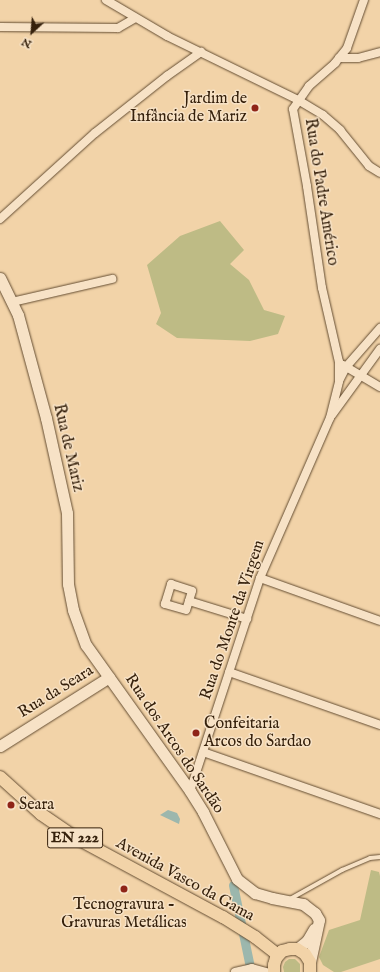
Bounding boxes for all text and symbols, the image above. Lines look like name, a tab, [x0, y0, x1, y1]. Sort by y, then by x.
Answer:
north arrow	[12, 12, 52, 52]
text: N	[19, 34, 34, 51]
place label: Jardim de Infância de Mariz	[130, 89, 247, 127]
marker: Jardim de Infância de Mariz	[250, 103, 260, 113]
street label: Rua do Padre Américo	[300, 117, 342, 267]
street label: Rua de Mariz	[49, 402, 87, 494]
street label: Rua do Monte da Virgem	[197, 538, 269, 702]
street label: Rua da Seara	[15, 661, 97, 723]
street label: Rua dos Arcos do Sardão	[120, 671, 228, 817]
place label: Confeitaria Arcos do Sardao	[204, 714, 311, 752]
marker: Confeitaria Arcos do Sardao	[191, 728, 201, 738]
place label: Seara	[19, 795, 54, 815]
marker: Seara	[6, 800, 16, 810]
road number: EN 222	[47, 825, 103, 851]
street label: Avenida Vasco da Gama	[112, 834, 258, 926]
marker: Tecnogravura - Gravuras Metálicas	[119, 884, 129, 894]
place label: Tecnogravura - Gravuras Metálicas	[61, 895, 187, 933]

